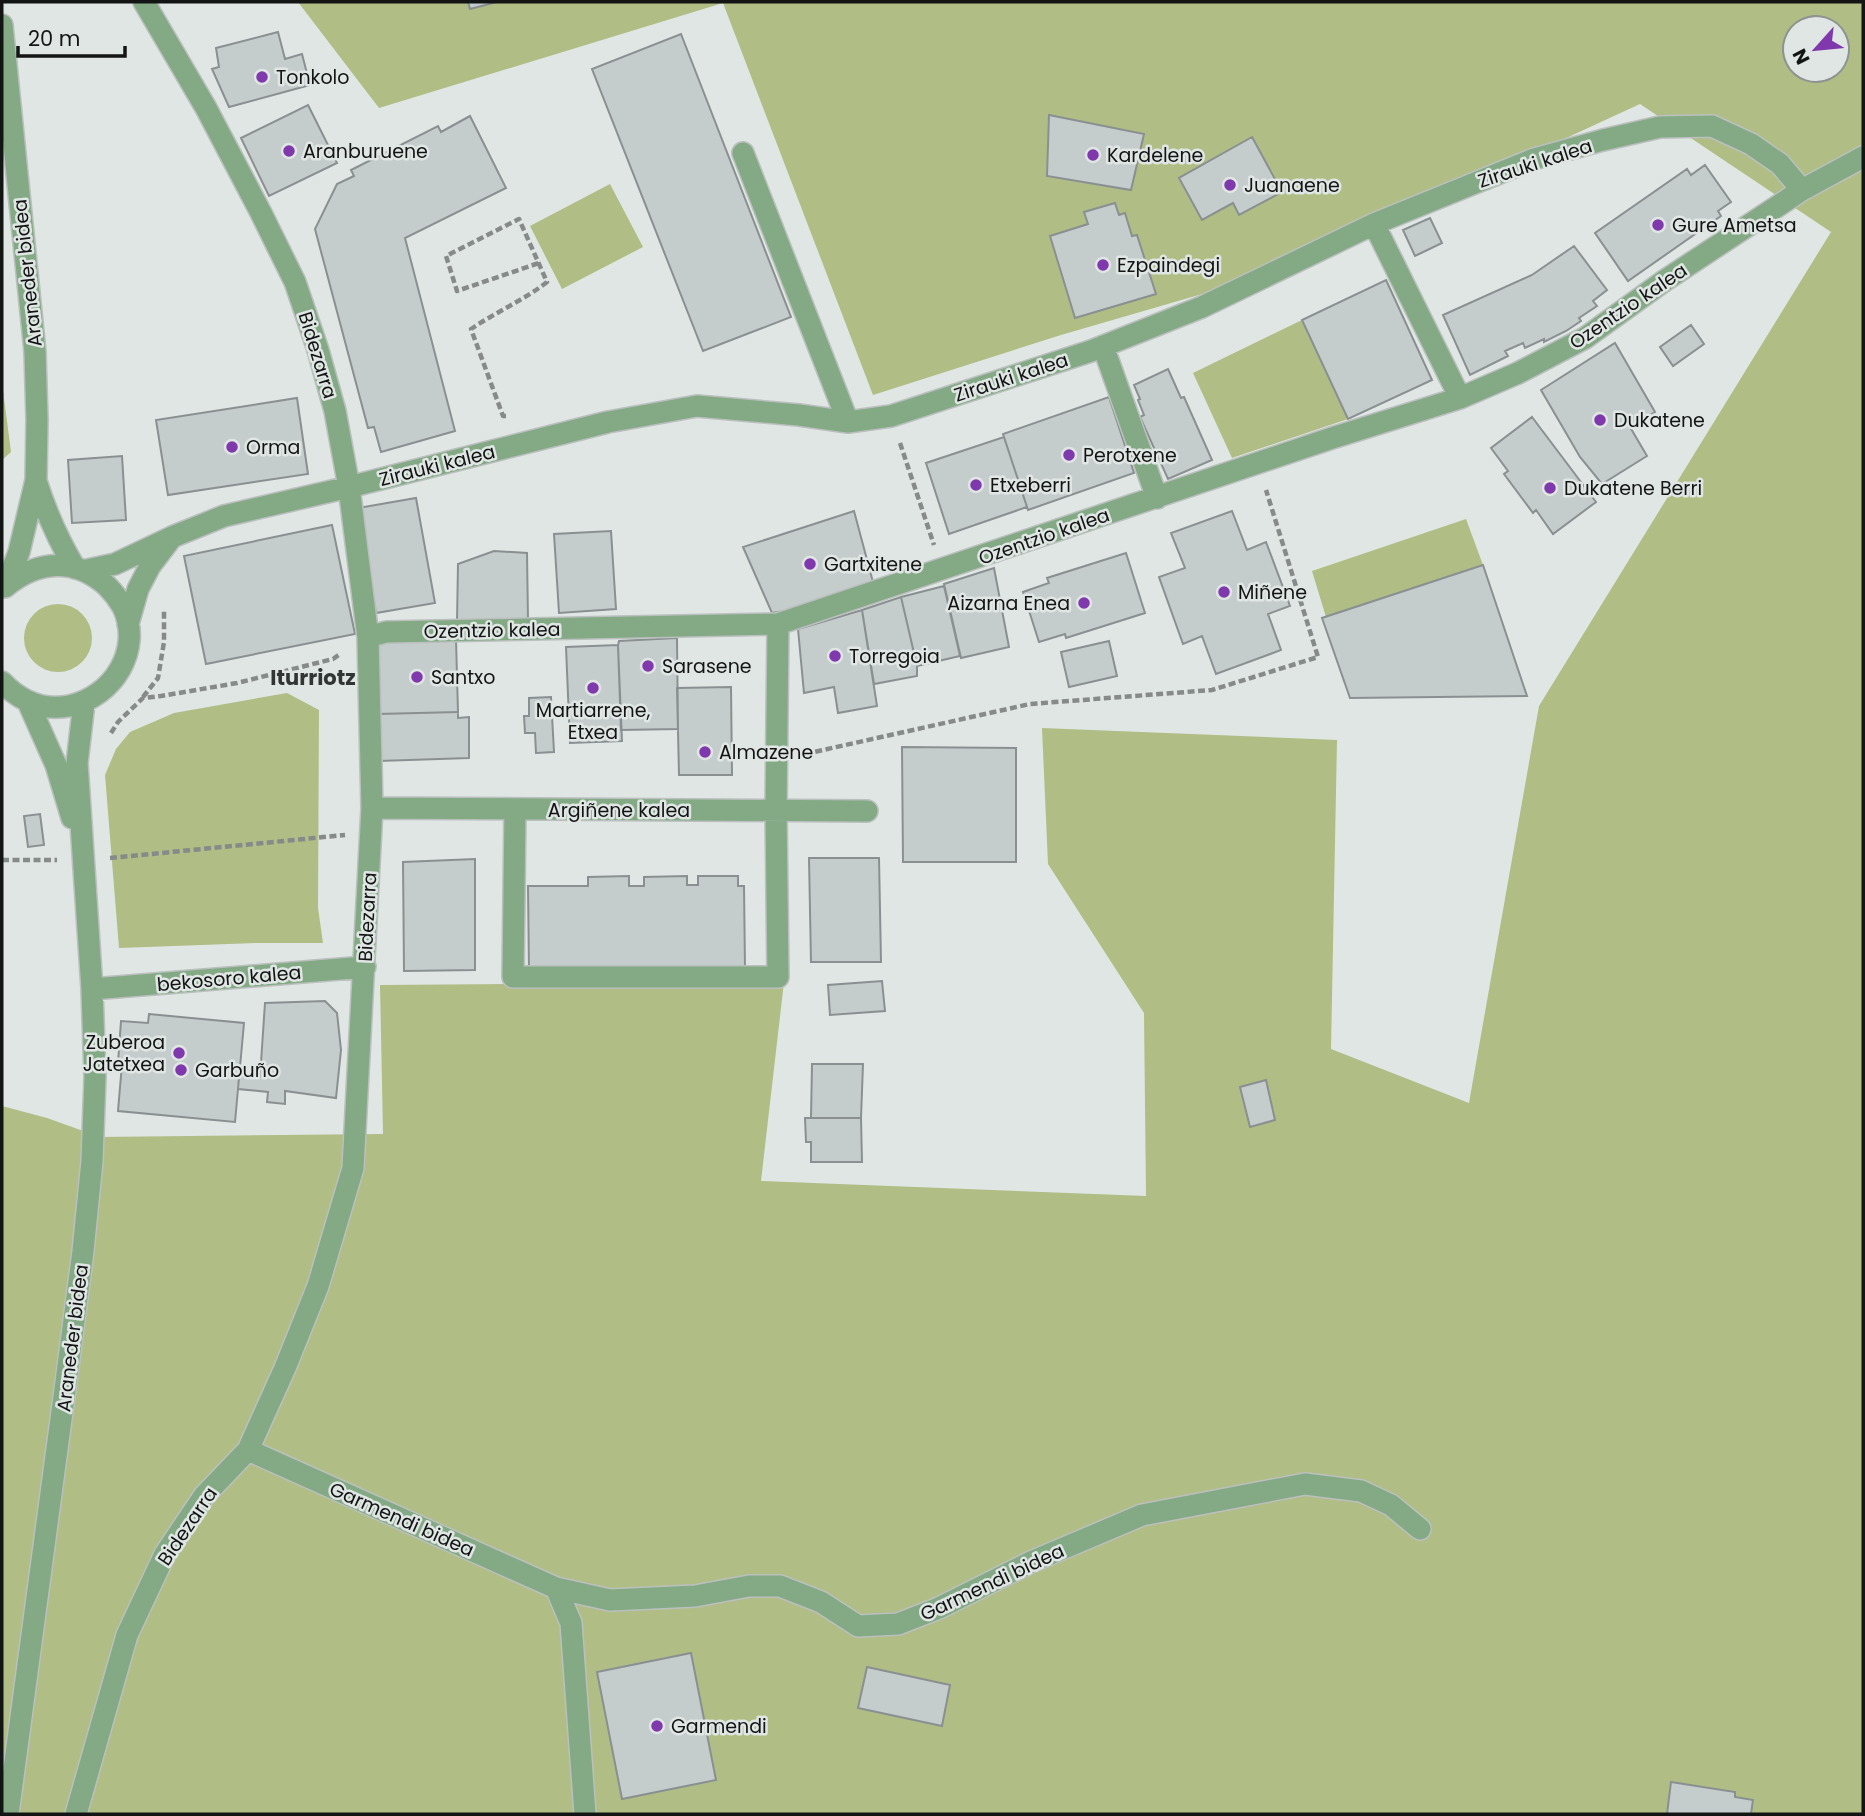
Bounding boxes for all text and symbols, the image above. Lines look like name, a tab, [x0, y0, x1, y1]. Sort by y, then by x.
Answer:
scale bar	[18, 14, 124, 58]
north arrow	[1781, 14, 1851, 84]
text: 20 m	[28, 24, 81, 53]
text: N	[1786, 44, 1817, 69]
place label: Tonkolo	[276, 64, 349, 91]
marker: Tonkolo	[254, 69, 270, 85]
street label: Zirauki kalea	[1475, 132, 1596, 195]
place label: Aranburuene	[303, 138, 428, 165]
place label: Kardelene	[1107, 142, 1203, 169]
marker: Aranburuene	[281, 143, 297, 159]
marker: Kardelene	[1085, 147, 1101, 163]
place label: Juanaene	[1244, 172, 1340, 199]
marker: Juanaene	[1222, 177, 1238, 193]
street label: Araneder bidea	[6, 198, 49, 348]
place label: Gure Ametsa	[1672, 212, 1797, 239]
marker: Gure Ametsa	[1650, 217, 1666, 233]
place label: Ezpaindegi	[1117, 252, 1220, 279]
marker: Ezpaindegi	[1095, 257, 1111, 273]
street label: Ozentzio kalea	[1564, 257, 1693, 356]
street label: Bidezarra	[292, 308, 344, 402]
street label: Zirauki kalea	[951, 346, 1072, 409]
place label: Dukatene	[1614, 407, 1705, 434]
marker: Dukatene	[1592, 412, 1608, 428]
place label: Orma	[246, 434, 300, 461]
street label: Zirauki kalea	[376, 438, 498, 493]
marker: Orma	[224, 439, 240, 455]
place label: Perotxene	[1083, 442, 1177, 469]
marker: Perotxene	[1061, 447, 1077, 463]
place label: Etxeberri	[990, 472, 1071, 499]
place label: Dukatene Berri	[1564, 475, 1702, 502]
marker: Etxeberri	[968, 477, 984, 493]
marker: Dukatene Berri	[1542, 480, 1558, 496]
street label: Ozentzio kalea	[975, 501, 1113, 572]
place label: Gartxitene	[824, 551, 922, 578]
marker: Gartxitene	[802, 556, 818, 572]
place label: Miñene	[1238, 579, 1307, 606]
marker: Miñene	[1216, 584, 1232, 600]
place label: Aizarna Enea	[947, 590, 1070, 617]
marker: Aizarna Enea	[1076, 595, 1092, 611]
street label: Ozentzio kalea	[423, 616, 561, 645]
place label: Torregoia	[849, 643, 940, 670]
marker: Torregoia	[827, 648, 843, 664]
place label: Sarasene	[662, 653, 752, 680]
marker: Sarasene	[640, 658, 656, 674]
district label: Iturriotz	[270, 663, 356, 692]
place label: Santxo	[431, 664, 495, 691]
marker: Santxo	[409, 669, 425, 685]
marker: Martiarrene, Etxea	[585, 680, 601, 696]
place label: Martiarrene, Etxea	[536, 697, 650, 746]
place label: Almazene	[719, 739, 813, 766]
marker: Almazene	[697, 744, 713, 760]
street label: Argiñene kalea	[548, 797, 690, 824]
street label: Bidezarra	[352, 872, 383, 962]
street label: bekosoro kalea	[156, 959, 302, 998]
place label: Zuberoa Jatetxea	[83, 1029, 165, 1078]
marker: Zuberoa Jatetxea	[171, 1045, 187, 1061]
place label: Garbuño	[195, 1057, 279, 1084]
marker: Garbuño	[173, 1062, 189, 1078]
street label: Araneder bidea	[50, 1263, 95, 1413]
street label: Garmendi bidea	[325, 1475, 478, 1563]
street label: Bidezarra	[151, 1482, 224, 1571]
street label: Garmendi bidea	[916, 1537, 1069, 1628]
place label: Garmendi	[671, 1713, 767, 1740]
marker: Garmendi	[649, 1718, 665, 1734]

